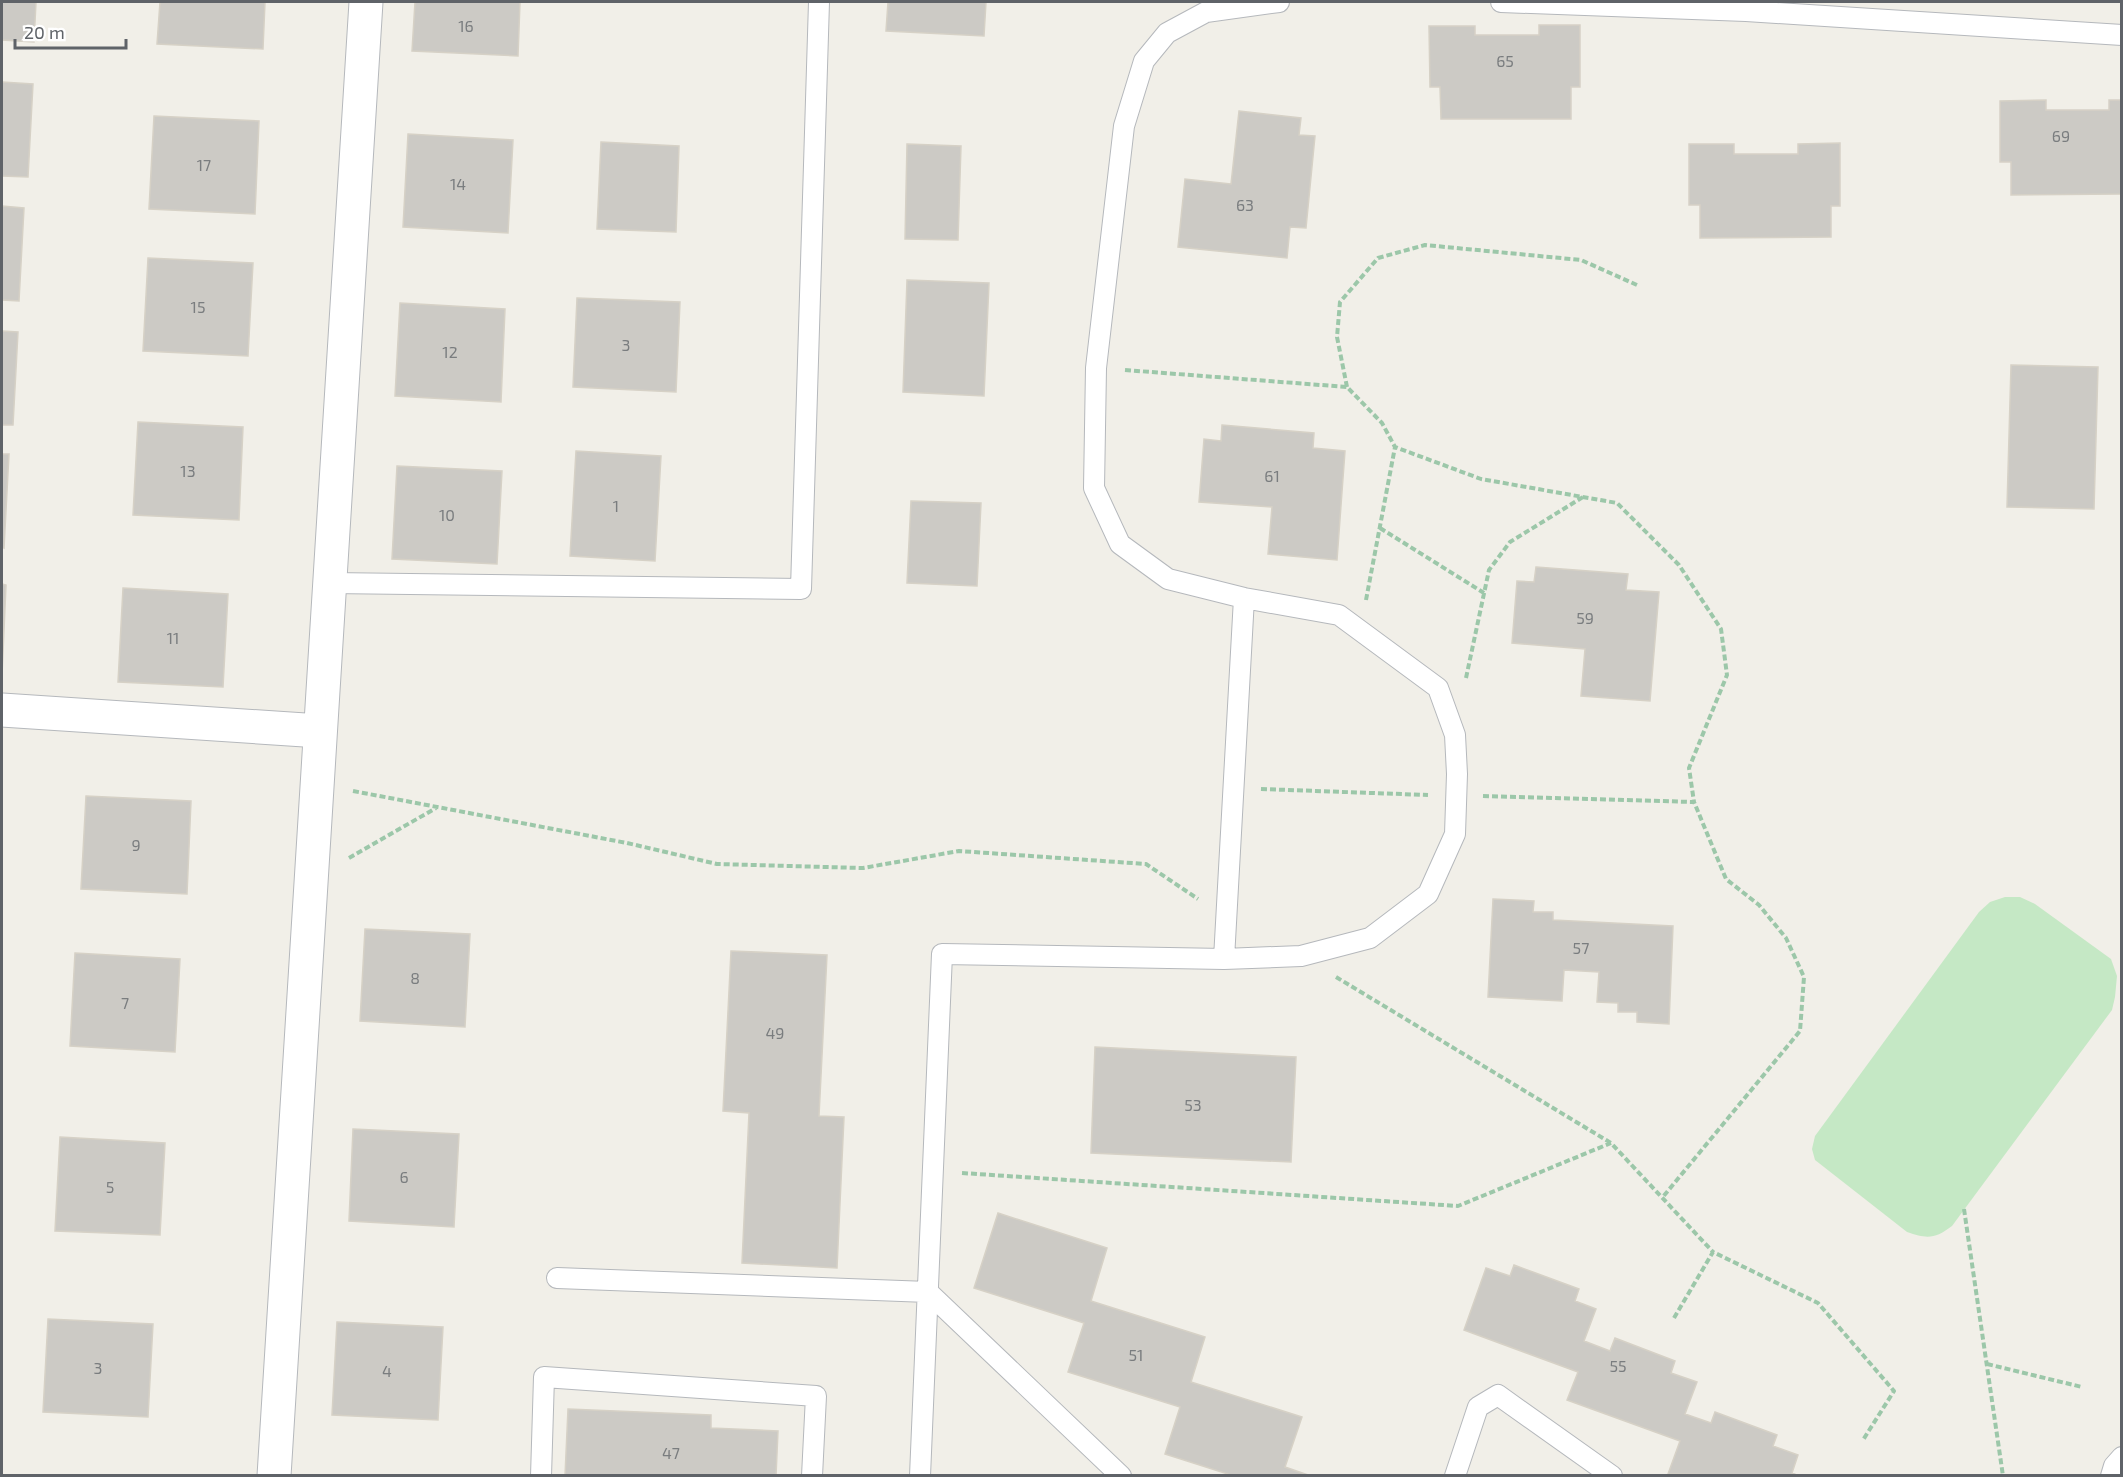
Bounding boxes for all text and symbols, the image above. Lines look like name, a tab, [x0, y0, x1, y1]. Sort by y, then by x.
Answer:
scale bar	[15, 12, 126, 50]
house number: 16	[458, 16, 474, 35]
text: 20 m	[24, 21, 65, 43]
house number: 65	[1496, 51, 1514, 70]
house number: 69	[2052, 126, 2070, 145]
house number: 17	[197, 155, 211, 174]
house number: 14	[450, 174, 466, 193]
house number: 63	[1236, 195, 1254, 214]
house number: 15	[191, 297, 205, 316]
house number: 3	[622, 335, 630, 354]
house number: 12	[442, 342, 458, 361]
house number: 13	[180, 461, 196, 480]
house number: 61	[1264, 466, 1280, 485]
house number: 1	[613, 496, 619, 515]
house number: 10	[439, 505, 455, 524]
house number: 59	[1576, 608, 1594, 627]
house number: 11	[167, 628, 179, 647]
house number: 9	[131, 835, 141, 854]
house number: 57	[1573, 938, 1589, 957]
house number: 8	[410, 968, 420, 987]
house number: 7	[121, 993, 129, 1012]
house number: 49	[766, 1023, 785, 1042]
house number: 53	[1184, 1095, 1202, 1114]
house number: 6	[399, 1167, 409, 1186]
house number: 5	[106, 1177, 114, 1196]
house number: 51	[1129, 1345, 1143, 1364]
house number: 55	[1609, 1356, 1627, 1375]
house number: 3	[94, 1358, 102, 1377]
house number: 4	[382, 1361, 392, 1380]
house number: 47	[662, 1443, 680, 1462]

